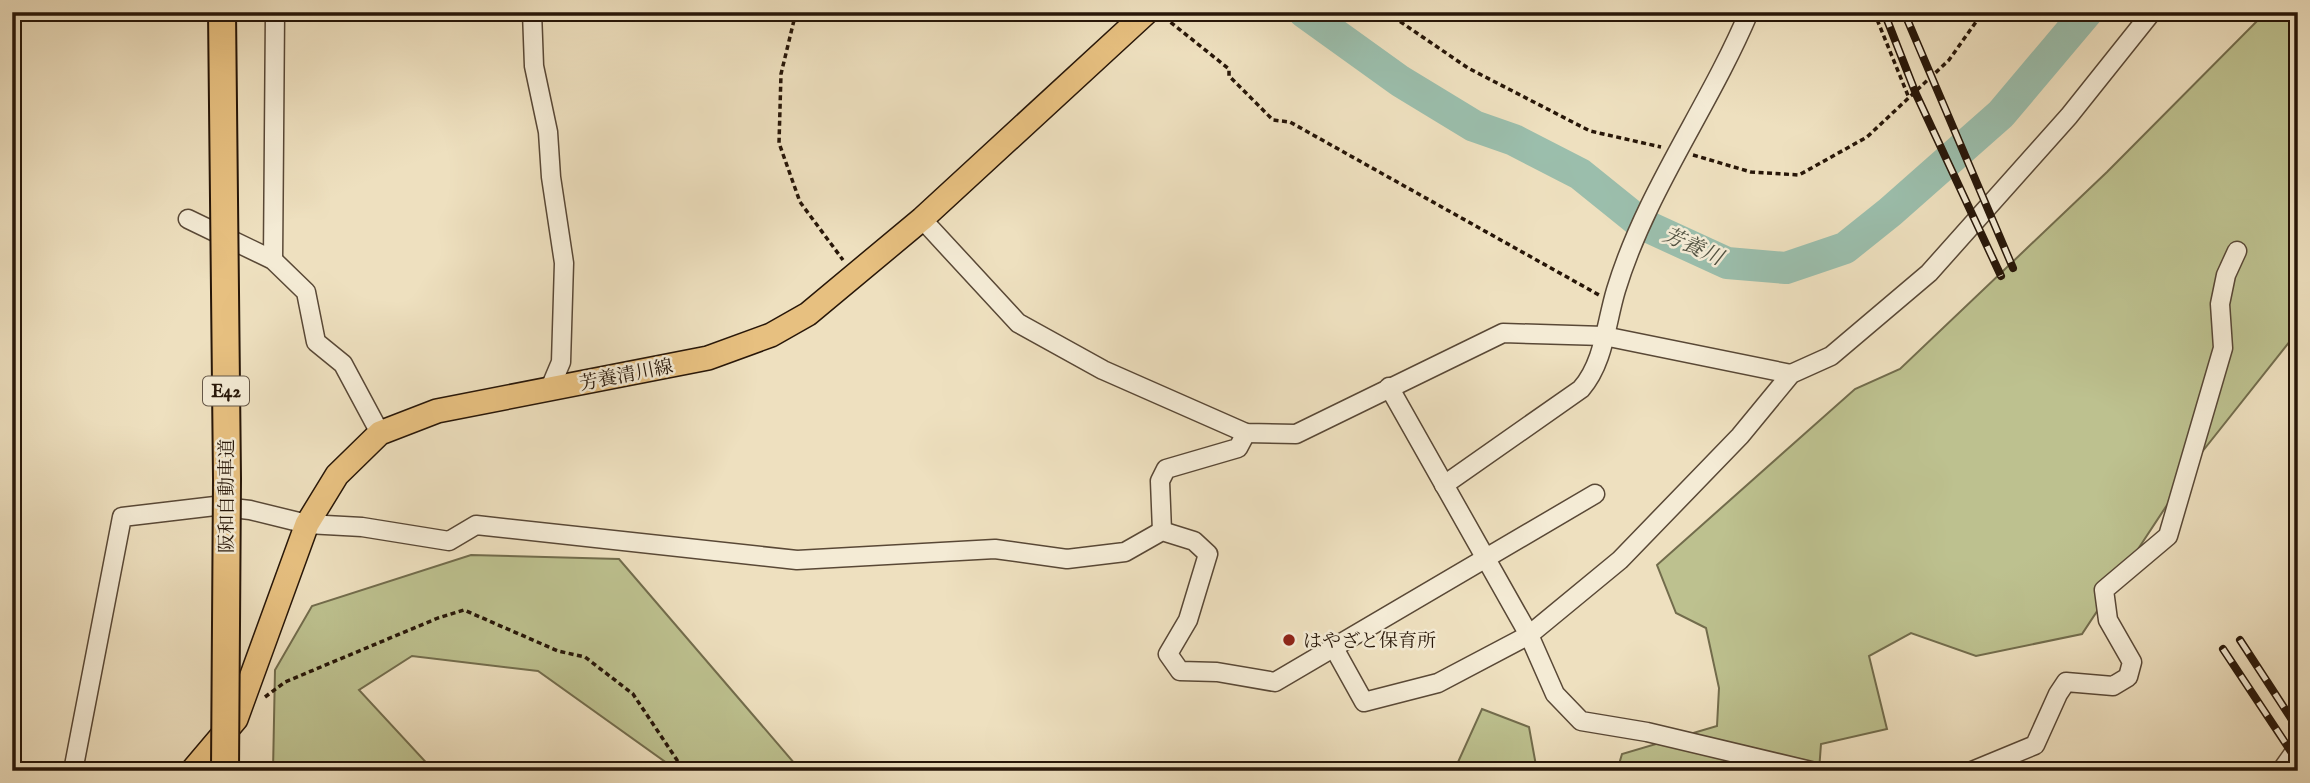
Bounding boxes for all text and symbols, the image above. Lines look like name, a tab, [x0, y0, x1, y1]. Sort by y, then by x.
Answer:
water label: 芳養川	[1658, 222, 1728, 273]
street label: 芳養清川線	[577, 355, 675, 397]
road number: E42	[203, 376, 249, 405]
street label: 阪和自動車道	[216, 439, 240, 553]
place label: はやざと保育所	[1303, 630, 1436, 654]
marker: はやざと保育所	[1281, 632, 1297, 648]

